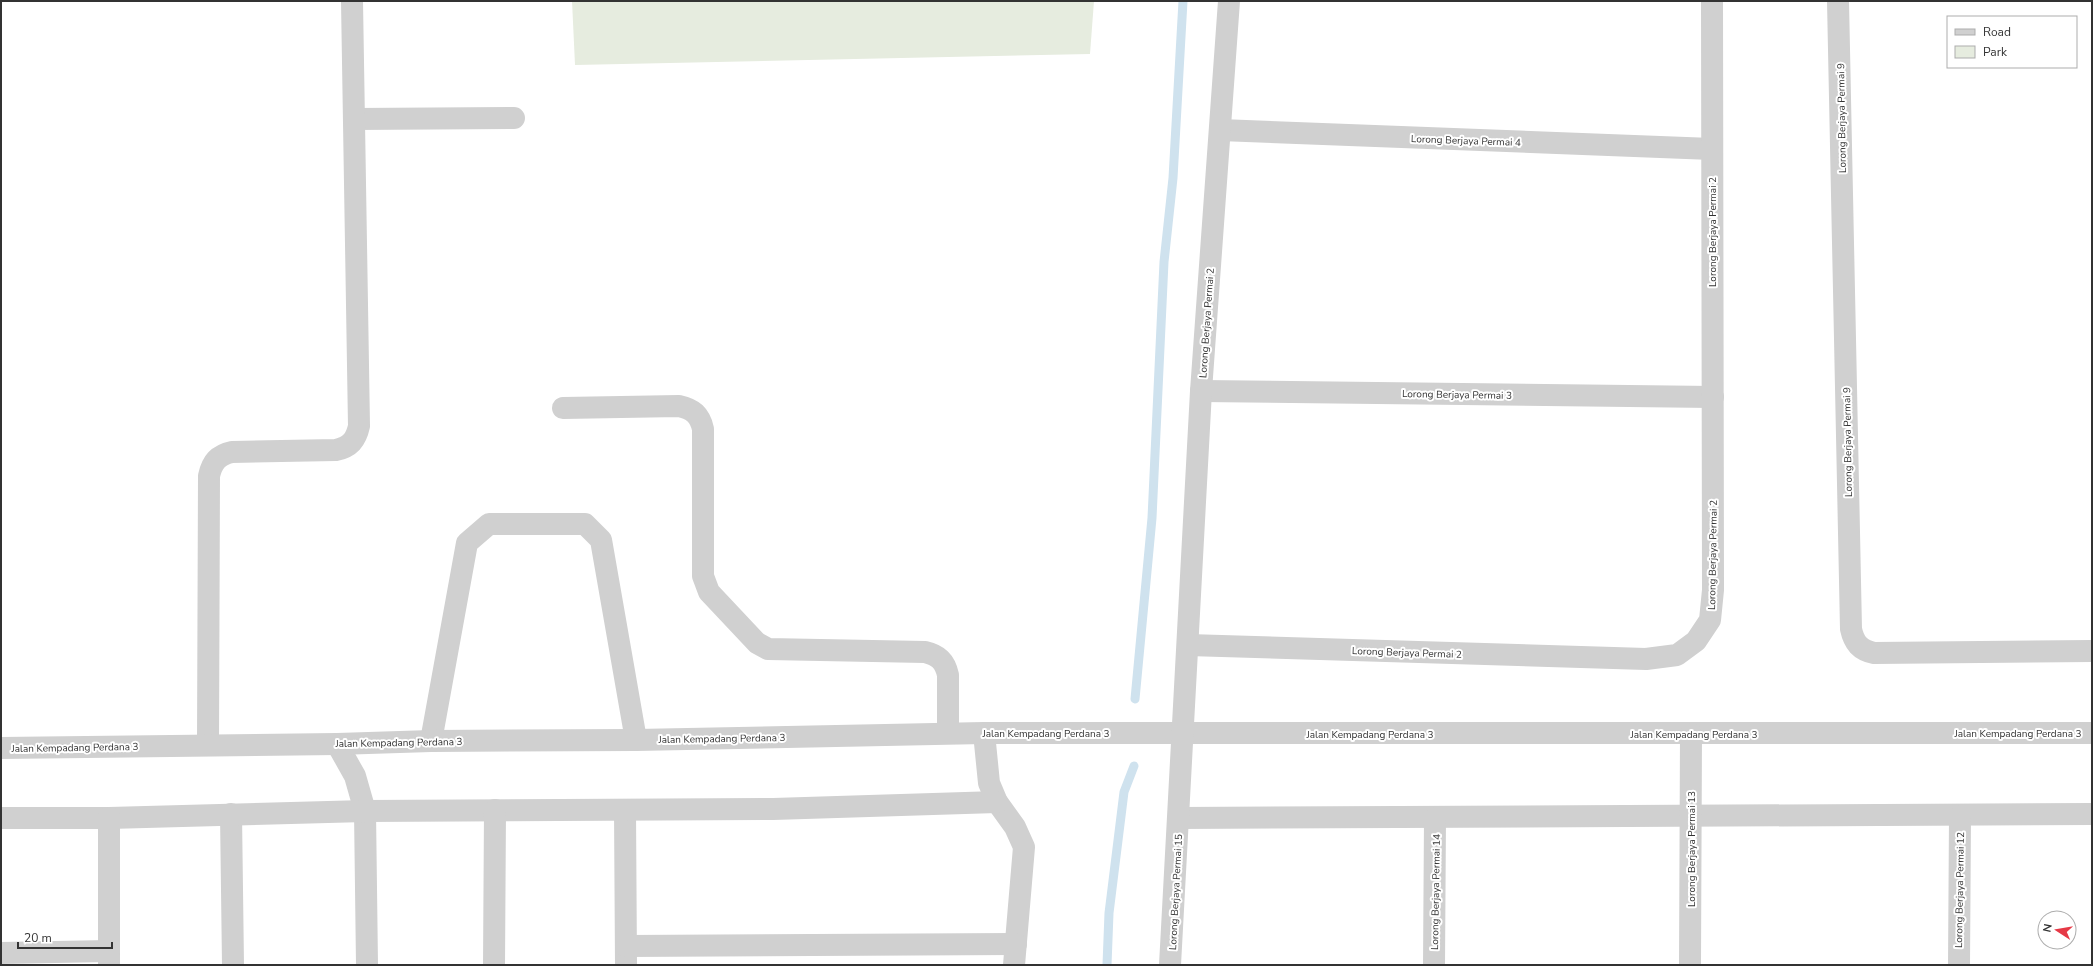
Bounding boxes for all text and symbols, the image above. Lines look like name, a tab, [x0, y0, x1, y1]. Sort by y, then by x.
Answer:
legend	[1947, 16, 2077, 68]
text: Road	[1983, 24, 2011, 40]
text: Park	[1983, 44, 2008, 60]
street label: Lorong Berjaya Permai 9	[1834, 63, 1850, 173]
street label: Lorong Berjaya Permai 4	[1411, 132, 1521, 150]
street label: Lorong Berjaya Permai 2	[1706, 177, 1720, 287]
street label: Lorong Berjaya Permai 2	[1196, 268, 1218, 378]
street label: Lorong Berjaya Permai 3	[1402, 387, 1512, 403]
street label: Lorong Berjaya Permai 9	[1840, 387, 1856, 497]
street label: Lorong Berjaya Permai 2	[1705, 500, 1721, 610]
street label: Lorong Berjaya Permai 2	[1352, 644, 1462, 662]
street label: Jalan Kempadang Perdana 3	[981, 727, 1110, 741]
street label: Jalan Kempadang Perdana 3	[1953, 727, 2082, 741]
street label: Jalan Kempadang Perdana 3	[1305, 728, 1434, 742]
street label: Jalan Kempadang Perdana 3	[1629, 728, 1758, 742]
street label: Jalan Kempadang Perdana 3	[657, 731, 786, 747]
street label: Jalan Kempadang Perdana 3	[334, 735, 463, 751]
street label: Jalan Kempadang Perdana 3	[10, 740, 139, 756]
street label: Lorong Berjaya Permai 13	[1685, 791, 1699, 907]
street label: Lorong Berjaya Permai 12	[1952, 832, 1968, 948]
street label: Lorong Berjaya Permai 15	[1166, 834, 1186, 950]
street label: Lorong Berjaya Permai 14	[1428, 834, 1444, 950]
north arrow	[2037, 910, 2077, 950]
text: N	[2040, 922, 2056, 934]
scale bar	[18, 924, 112, 950]
text: 20 m	[24, 930, 52, 946]

